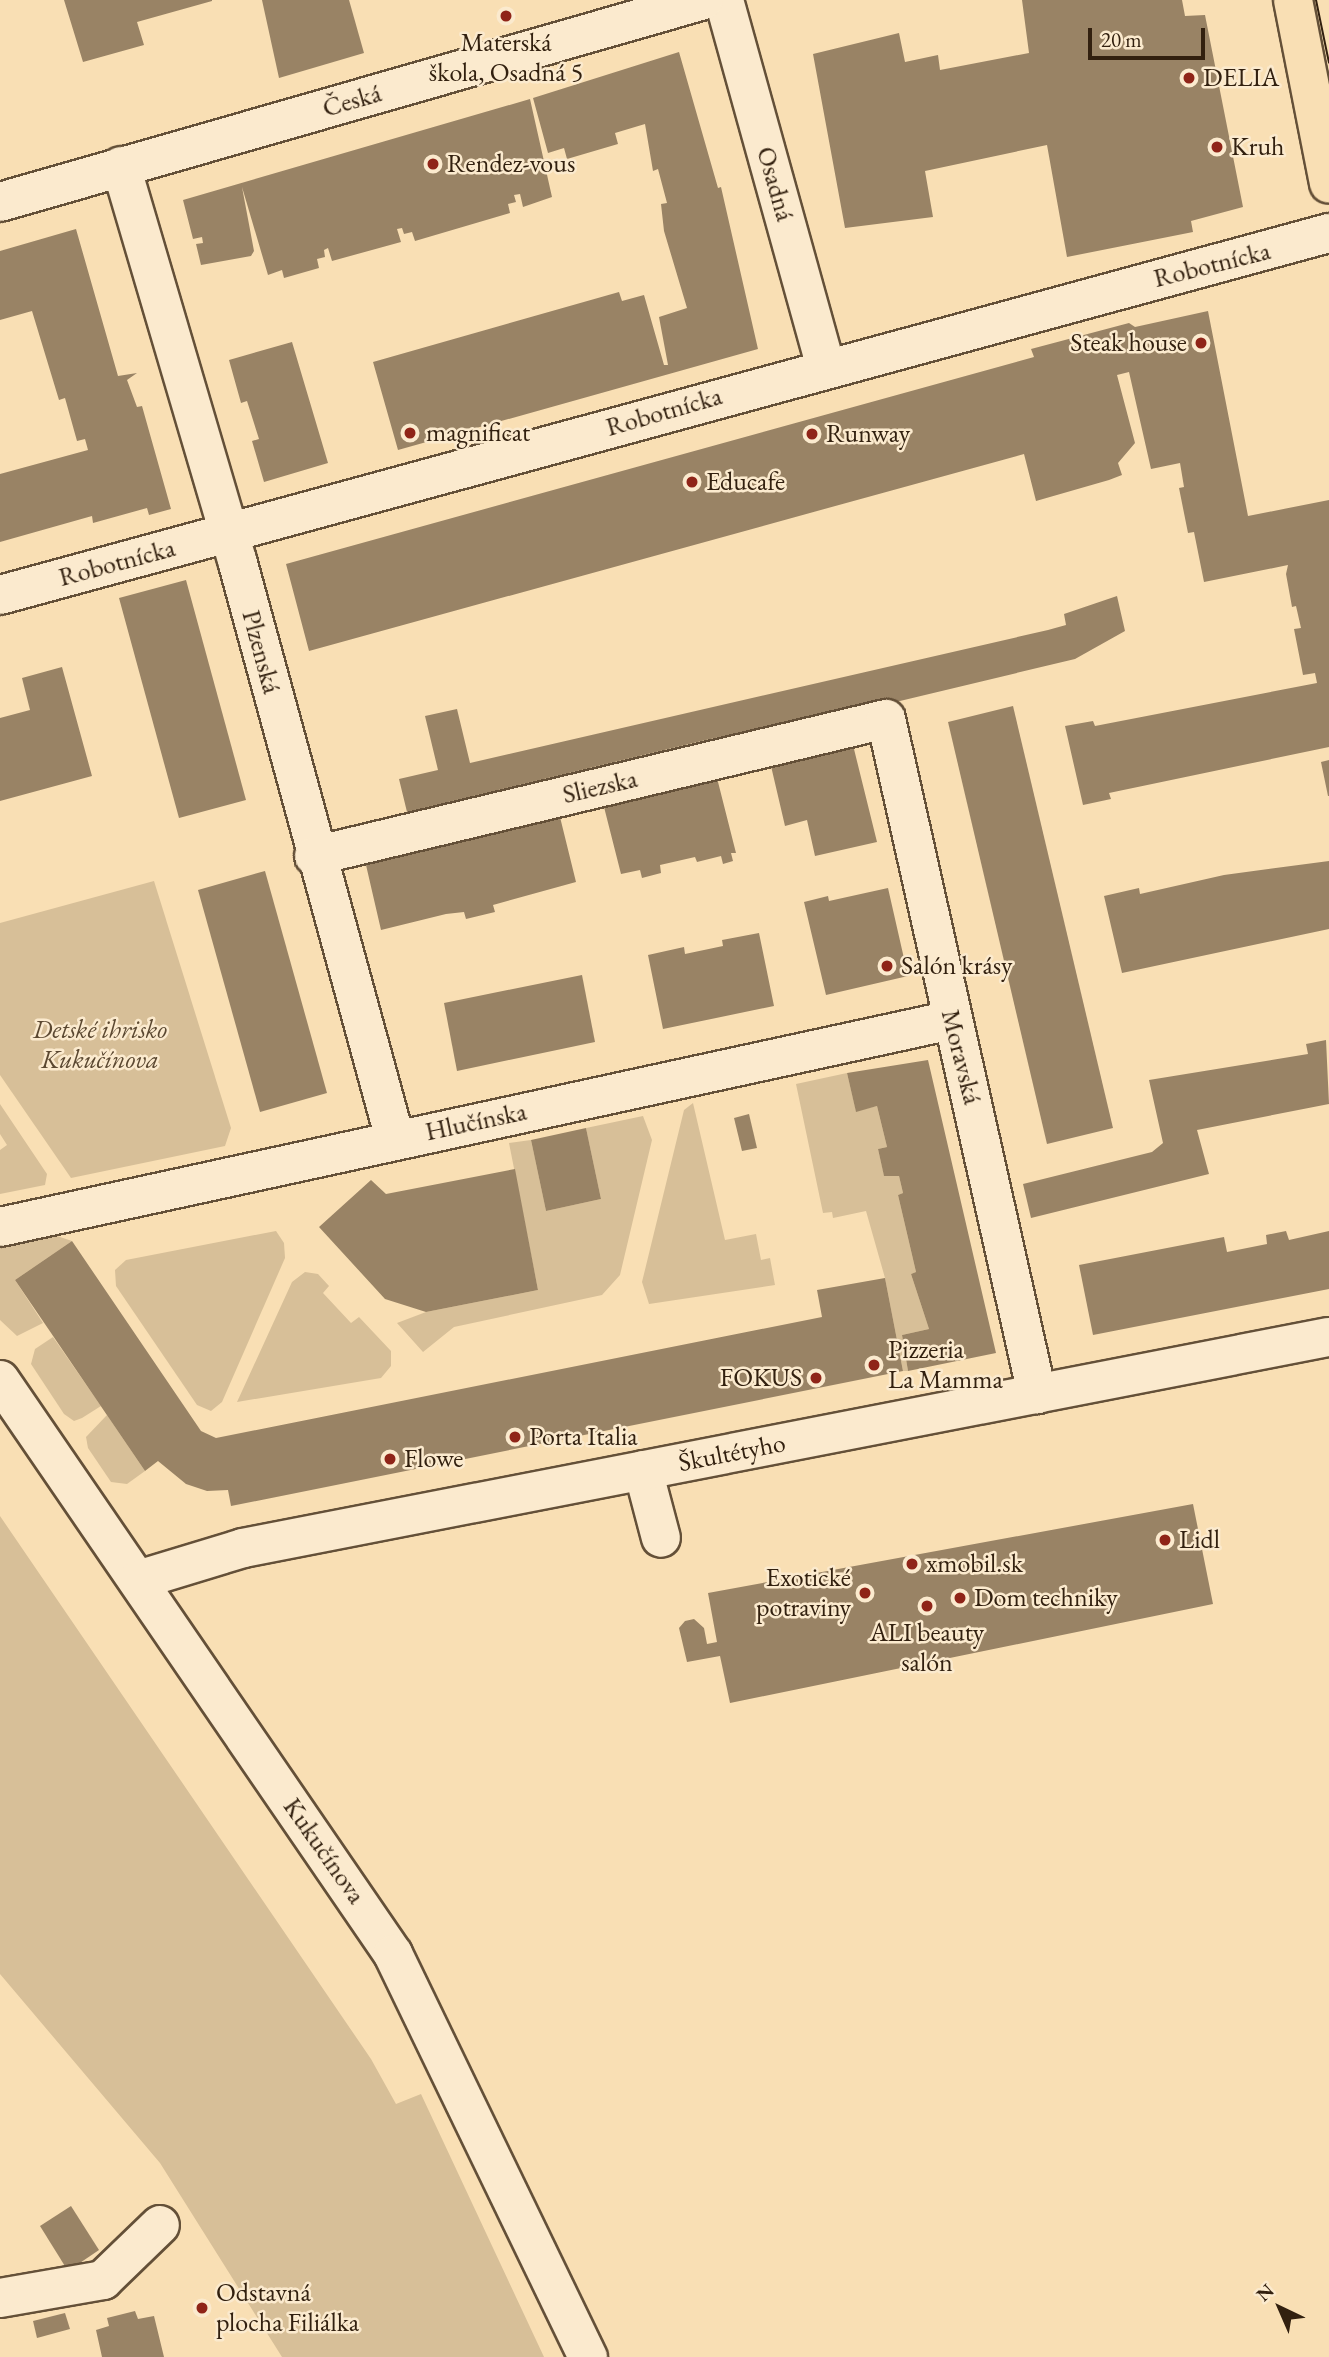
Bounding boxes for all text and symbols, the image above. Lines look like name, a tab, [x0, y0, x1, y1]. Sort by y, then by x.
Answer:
marker: Materská škola, Osadná 5	[498, 8, 514, 24]
scale bar	[1091, 14, 1208, 58]
text: 20 m	[1101, 26, 1142, 53]
place label: Materská škola, Osadná 5	[429, 27, 583, 88]
place label: DELIA	[1203, 62, 1279, 94]
marker: DELIA	[1181, 70, 1197, 86]
street label: Česká	[319, 78, 385, 124]
place label: Kruh	[1231, 131, 1284, 163]
marker: Kruh	[1209, 139, 1225, 155]
street label: Osadná	[750, 143, 800, 225]
place label: Rendez-vous	[447, 148, 575, 180]
marker: Rendez-vous	[425, 156, 441, 172]
street label: Robotnícka	[1150, 235, 1274, 295]
place label: Steak house	[1070, 327, 1187, 359]
marker: Steak house	[1193, 335, 1209, 351]
street label: Robotnícka	[602, 381, 726, 443]
place label: magnificat	[426, 417, 530, 449]
place label: Runway	[826, 418, 910, 450]
marker: magnificat	[400, 423, 420, 443]
marker: Runway	[804, 426, 820, 442]
place label: Educafe	[706, 466, 785, 498]
marker: Educafe	[684, 474, 700, 490]
street label: Robotnícka	[55, 533, 179, 593]
street label: Plzenská	[235, 607, 287, 697]
street label: Sliezska	[560, 763, 640, 811]
place label: Salón krásy	[901, 950, 1012, 982]
marker: Salón krásy	[879, 958, 895, 974]
street label: Moravská	[934, 1006, 988, 1108]
park label: Detské ihrisko Kukučínova	[33, 1014, 167, 1076]
street label: Hlučínska	[423, 1096, 529, 1148]
place label: Pizzeria La Mamma	[888, 1334, 1003, 1396]
marker: Pizzeria La Mamma	[866, 1357, 882, 1373]
place label: FOKUS	[720, 1362, 802, 1394]
marker: FOKUS	[808, 1370, 824, 1386]
place label: Porta Italia	[529, 1421, 638, 1453]
street label: Škultétyho	[676, 1427, 788, 1479]
marker: Porta Italia	[507, 1429, 523, 1445]
place label: Flowe	[404, 1443, 463, 1475]
marker: Flowe	[382, 1451, 398, 1467]
place label: Lidl	[1179, 1524, 1220, 1556]
marker: Lidl	[1157, 1532, 1173, 1548]
place label: xmobil.sk	[926, 1548, 1023, 1580]
marker: xmobil.sk	[904, 1556, 920, 1572]
place label: Exotické potraviny	[756, 1562, 851, 1624]
place label: Dom techniky	[974, 1582, 1118, 1614]
marker: Exotické potraviny	[857, 1585, 873, 1601]
marker: Dom techniky	[952, 1590, 968, 1606]
marker: ALI beauty salón	[919, 1598, 935, 1614]
place label: ALI beauty salón	[870, 1617, 984, 1678]
street label: Kukučínova	[276, 1792, 372, 1910]
north arrow	[1245, 2273, 1315, 2343]
place label: Odstavná plocha Filiálka	[216, 2277, 359, 2338]
text: N	[1251, 2278, 1279, 2307]
marker: Odstavná plocha Filiálka	[194, 2300, 210, 2316]

